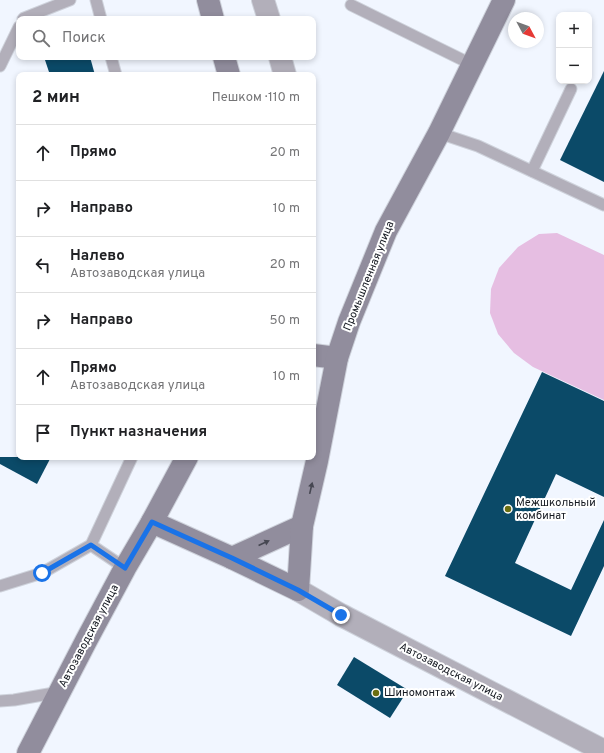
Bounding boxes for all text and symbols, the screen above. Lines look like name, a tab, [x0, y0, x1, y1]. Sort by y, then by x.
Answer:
north arrow	[508, 12, 544, 48]
map controls	[556, 12, 592, 84]
button: +	[556, 12, 592, 48]
search box	[16, 16, 316, 60]
icon: search	[30, 27, 52, 49]
text: Поиск	[62, 29, 106, 48]
button: −	[556, 48, 592, 84]
text: 2 мин	[32, 87, 80, 109]
text: Пешком · 110 m	[212, 90, 300, 106]
icon: ahead	[32, 142, 54, 164]
text: Прямо	[70, 143, 117, 162]
text: 20 m	[270, 145, 300, 161]
icon: right	[32, 198, 54, 220]
text: Направо	[70, 199, 133, 218]
text: 10 m	[273, 201, 300, 217]
street label: Промышленная улица	[341, 219, 398, 333]
text: Налево	[70, 247, 125, 266]
icon: left	[32, 254, 54, 276]
text: 20 m	[270, 257, 300, 273]
text: Автозаводская улица	[70, 266, 205, 282]
icon: right	[32, 310, 54, 332]
text: Направо	[70, 311, 133, 330]
text: 50 m	[270, 313, 300, 329]
text: Прямо	[70, 359, 117, 378]
icon: ahead	[32, 366, 54, 388]
text: 10 m	[273, 369, 300, 385]
text: Автозаводская улица	[70, 378, 205, 394]
icon: arrive	[32, 422, 54, 444]
text: Пункт назначения	[70, 423, 207, 442]
one-way arrow	[308, 482, 314, 494]
place label: Межшкольный комбинат	[516, 496, 596, 523]
marker: Межшкольный комбинат	[503, 504, 513, 514]
one-way arrow	[258, 540, 269, 546]
route start	[33, 564, 51, 582]
street label: Автозаводская улица	[56, 582, 122, 690]
route end	[332, 606, 350, 624]
street label: Автозаводская улица	[397, 640, 505, 704]
place label: Шиномонтаж	[384, 686, 455, 700]
marker: Шиномонтаж	[371, 688, 381, 698]

